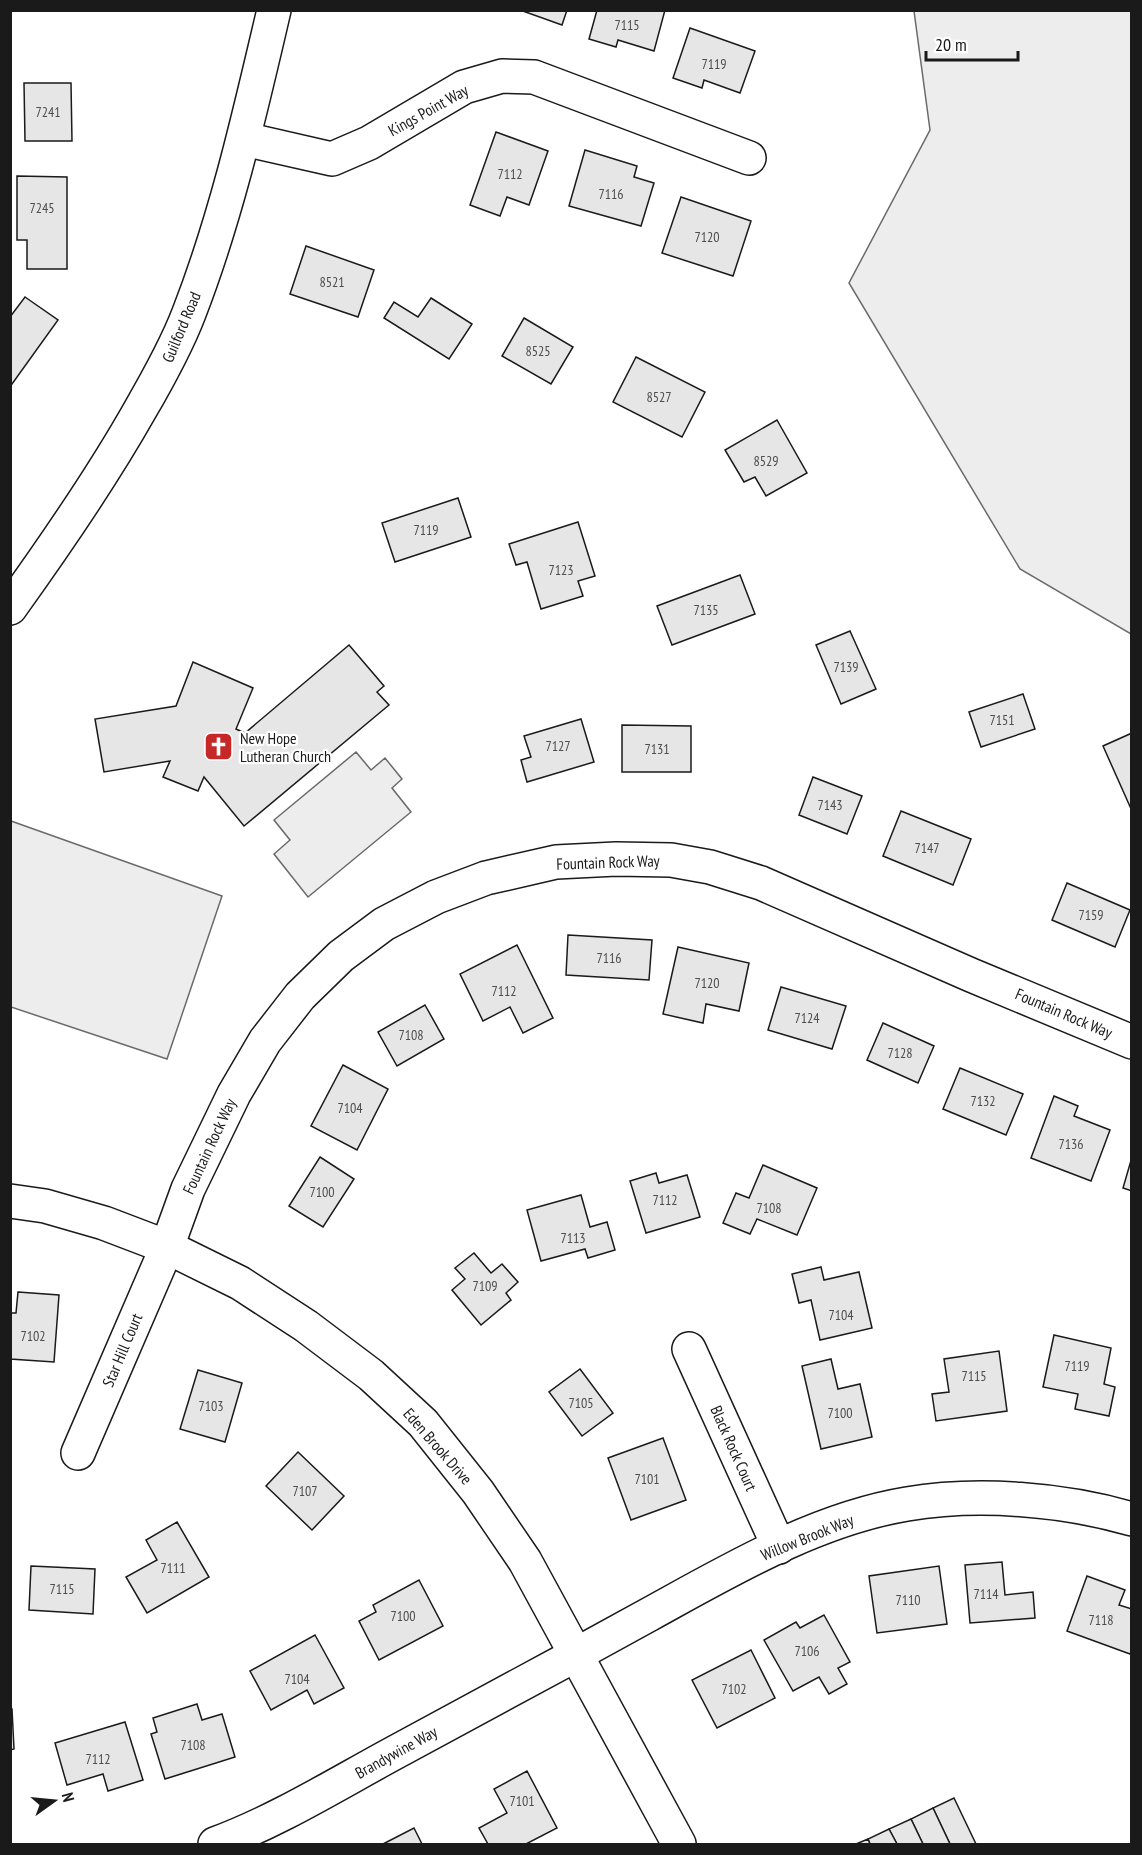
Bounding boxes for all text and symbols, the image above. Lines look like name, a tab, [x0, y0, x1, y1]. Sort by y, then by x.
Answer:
house number: 7115	[614, 16, 640, 34]
scale bar	[926, 24, 1018, 62]
text: 20 m	[935, 33, 967, 56]
house number: 7119	[701, 55, 727, 73]
street label: Kings Point Way	[384, 80, 472, 140]
house number: 7241	[35, 103, 61, 121]
house number: 7112	[497, 165, 523, 183]
house number: 7116	[598, 185, 624, 203]
house number: 7245	[29, 199, 55, 217]
house number: 7120	[694, 228, 720, 246]
house number: 8521	[319, 273, 345, 291]
street label: Guilford Road	[157, 289, 205, 365]
house number: 8525	[525, 342, 551, 360]
house number: 8527	[646, 388, 672, 406]
house number: 8529	[753, 452, 779, 470]
house number: 7119	[413, 521, 439, 539]
house number: 7123	[548, 561, 574, 579]
house number: 7135	[693, 601, 719, 619]
house number: 7139	[833, 658, 859, 676]
house number: 7151	[989, 711, 1015, 729]
place label: New Hope Lutheran Church	[240, 728, 331, 766]
church icon: New Hope Lutheran Church	[203, 731, 235, 763]
house number: 7127	[545, 737, 571, 755]
house number: 7131	[644, 740, 670, 758]
house number: 7143	[817, 796, 843, 814]
house number: 7147	[914, 839, 940, 857]
street label: Fountain Rock Way	[556, 850, 660, 874]
house number: 7159	[1078, 906, 1104, 924]
house number: 7116	[596, 949, 622, 967]
house number: 7120	[694, 974, 720, 992]
house number: 7112	[491, 982, 517, 1000]
street label: Fountain Rock Way	[1012, 984, 1116, 1042]
house number: 7124	[794, 1009, 820, 1027]
house number: 7108	[398, 1026, 424, 1044]
house number: 7128	[887, 1044, 913, 1062]
house number: 7132	[970, 1092, 996, 1110]
street label: Fountain Rock Way	[178, 1095, 240, 1197]
house number: 7104	[337, 1099, 363, 1117]
house number: 7136	[1058, 1135, 1084, 1153]
house number: 7100	[309, 1183, 335, 1201]
house number: 7112	[652, 1191, 678, 1209]
house number: 7108	[756, 1199, 782, 1217]
house number: 7113	[560, 1229, 586, 1247]
house number: 7109	[472, 1277, 498, 1295]
house number: 7104	[828, 1306, 854, 1324]
street label: Star Hill Court	[98, 1310, 147, 1390]
house number: 7102	[20, 1327, 46, 1345]
house number: 7119	[1064, 1357, 1090, 1375]
house number: 7115	[961, 1367, 987, 1385]
house number: 7105	[568, 1394, 594, 1412]
house number: 7103	[198, 1397, 224, 1415]
street label: Black Rock Court	[706, 1402, 762, 1494]
street label: Eden Brook Drive	[399, 1404, 477, 1488]
house number: 7100	[827, 1404, 853, 1422]
house number: 7101	[634, 1470, 660, 1488]
house number: 7107	[292, 1482, 318, 1500]
street label: Willow Brook Way	[758, 1509, 856, 1565]
house number: 7111	[160, 1559, 186, 1577]
house number: 7115	[49, 1580, 75, 1598]
house number: 7114	[973, 1585, 999, 1603]
house number: 7110	[895, 1591, 921, 1609]
house number: 7100	[390, 1607, 416, 1625]
house number: 7118	[1088, 1611, 1114, 1629]
house number: 7106	[794, 1642, 820, 1660]
house number: 7104	[284, 1670, 310, 1688]
house number: 7102	[721, 1680, 747, 1698]
street label: Brandywine Way	[351, 1721, 441, 1783]
house number: 7108	[180, 1736, 206, 1754]
house number: 7112	[85, 1750, 111, 1768]
north arrow	[24, 1771, 84, 1831]
text: N	[58, 1790, 79, 1804]
house number: 7101	[509, 1792, 535, 1810]

